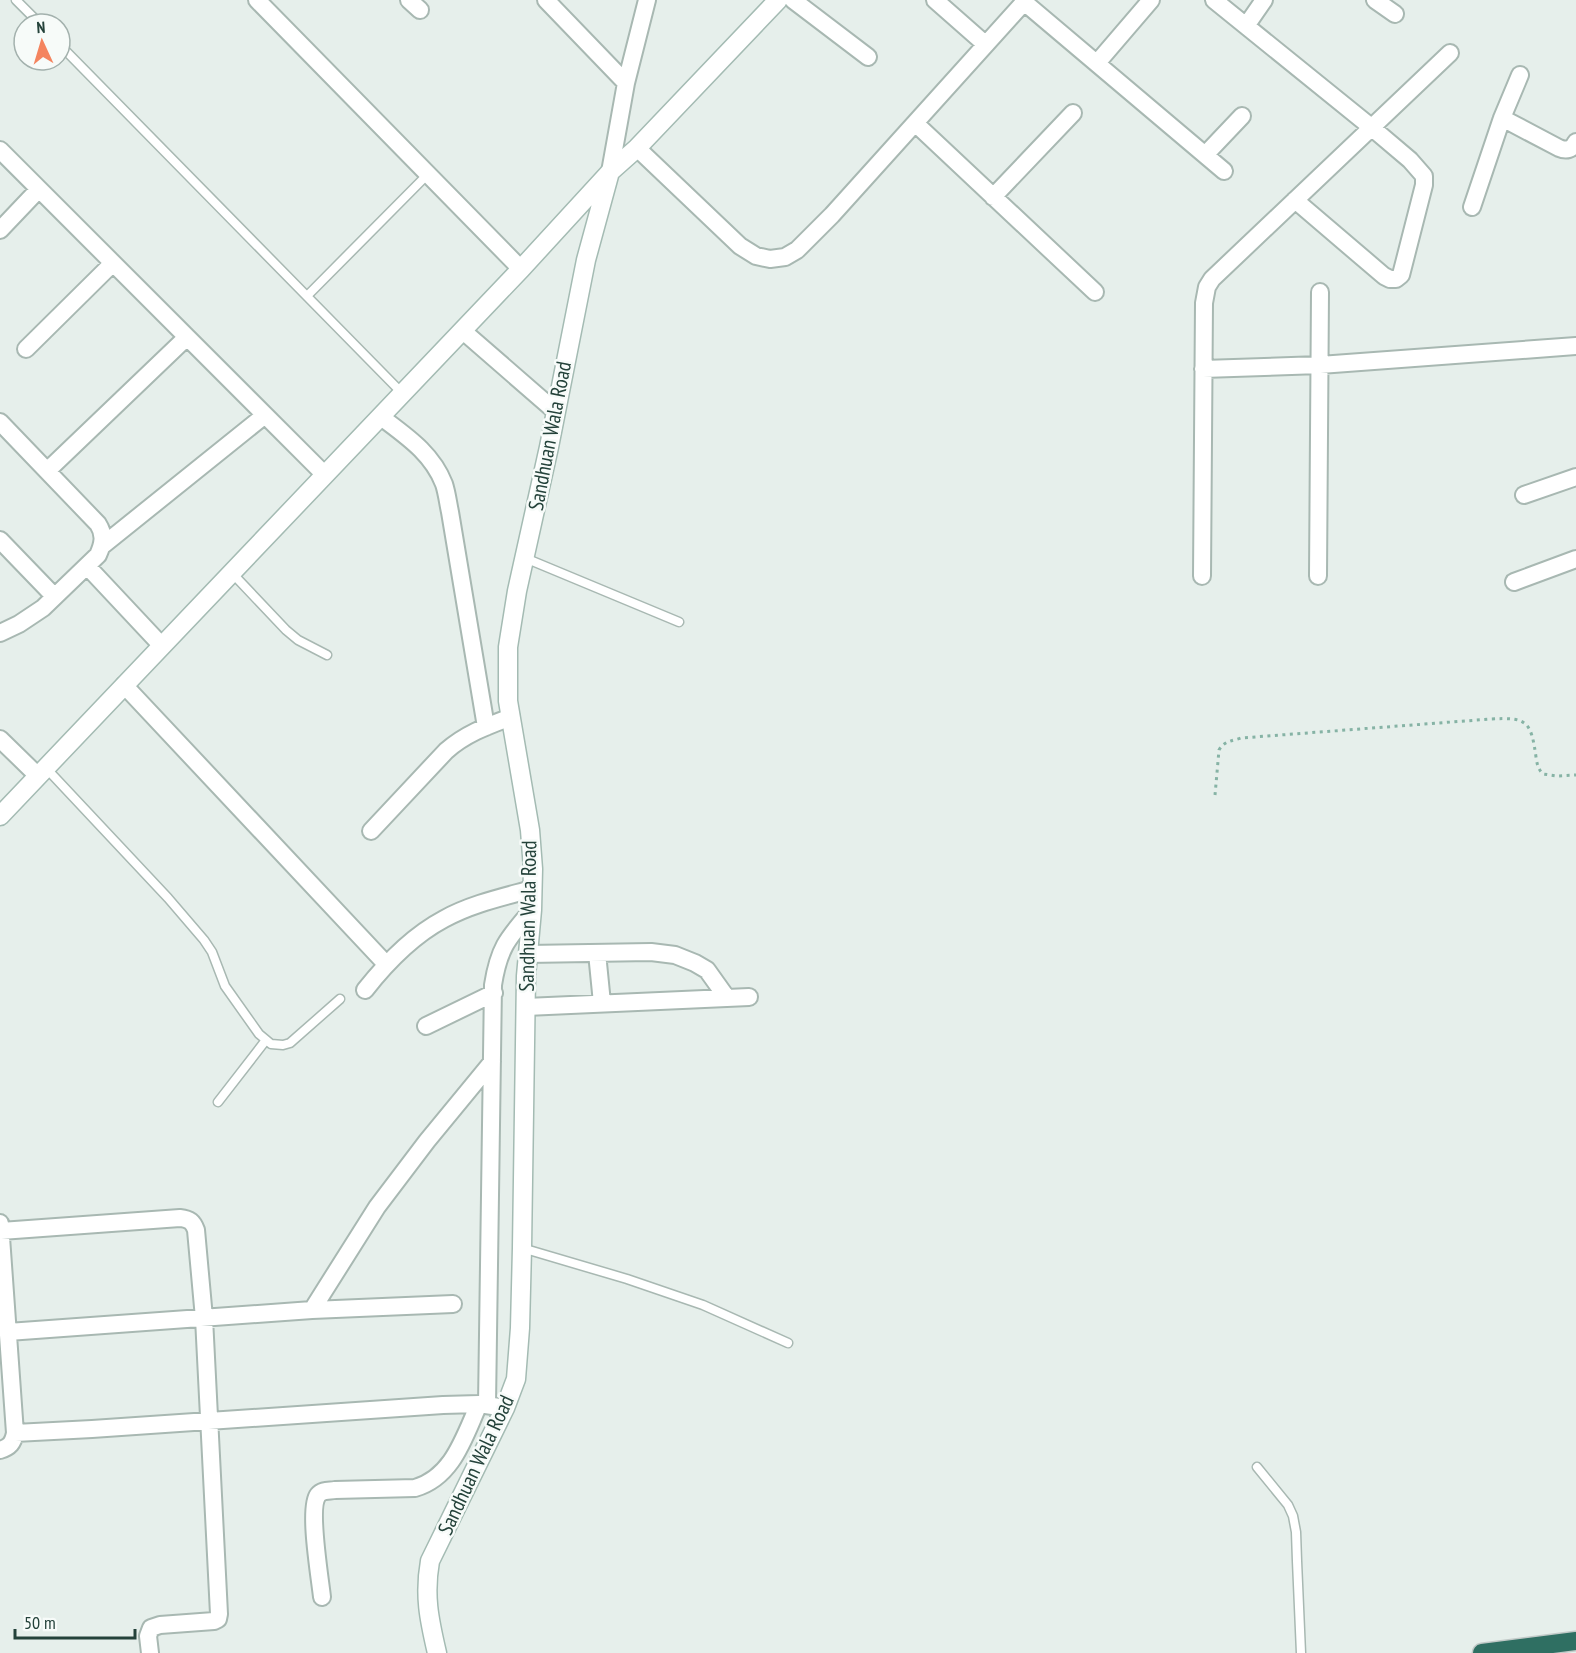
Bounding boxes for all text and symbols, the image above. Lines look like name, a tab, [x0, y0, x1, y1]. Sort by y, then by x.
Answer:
north arrow	[12, 12, 72, 72]
text: N	[36, 17, 46, 37]
street label: Sandhuan Wala Road	[522, 359, 577, 513]
street label: Sandhuan Wala Road	[513, 840, 542, 992]
street label: Sandhuan Wala Road	[431, 1391, 520, 1539]
scale bar	[15, 1602, 135, 1640]
text: 50 m	[24, 1611, 56, 1634]

